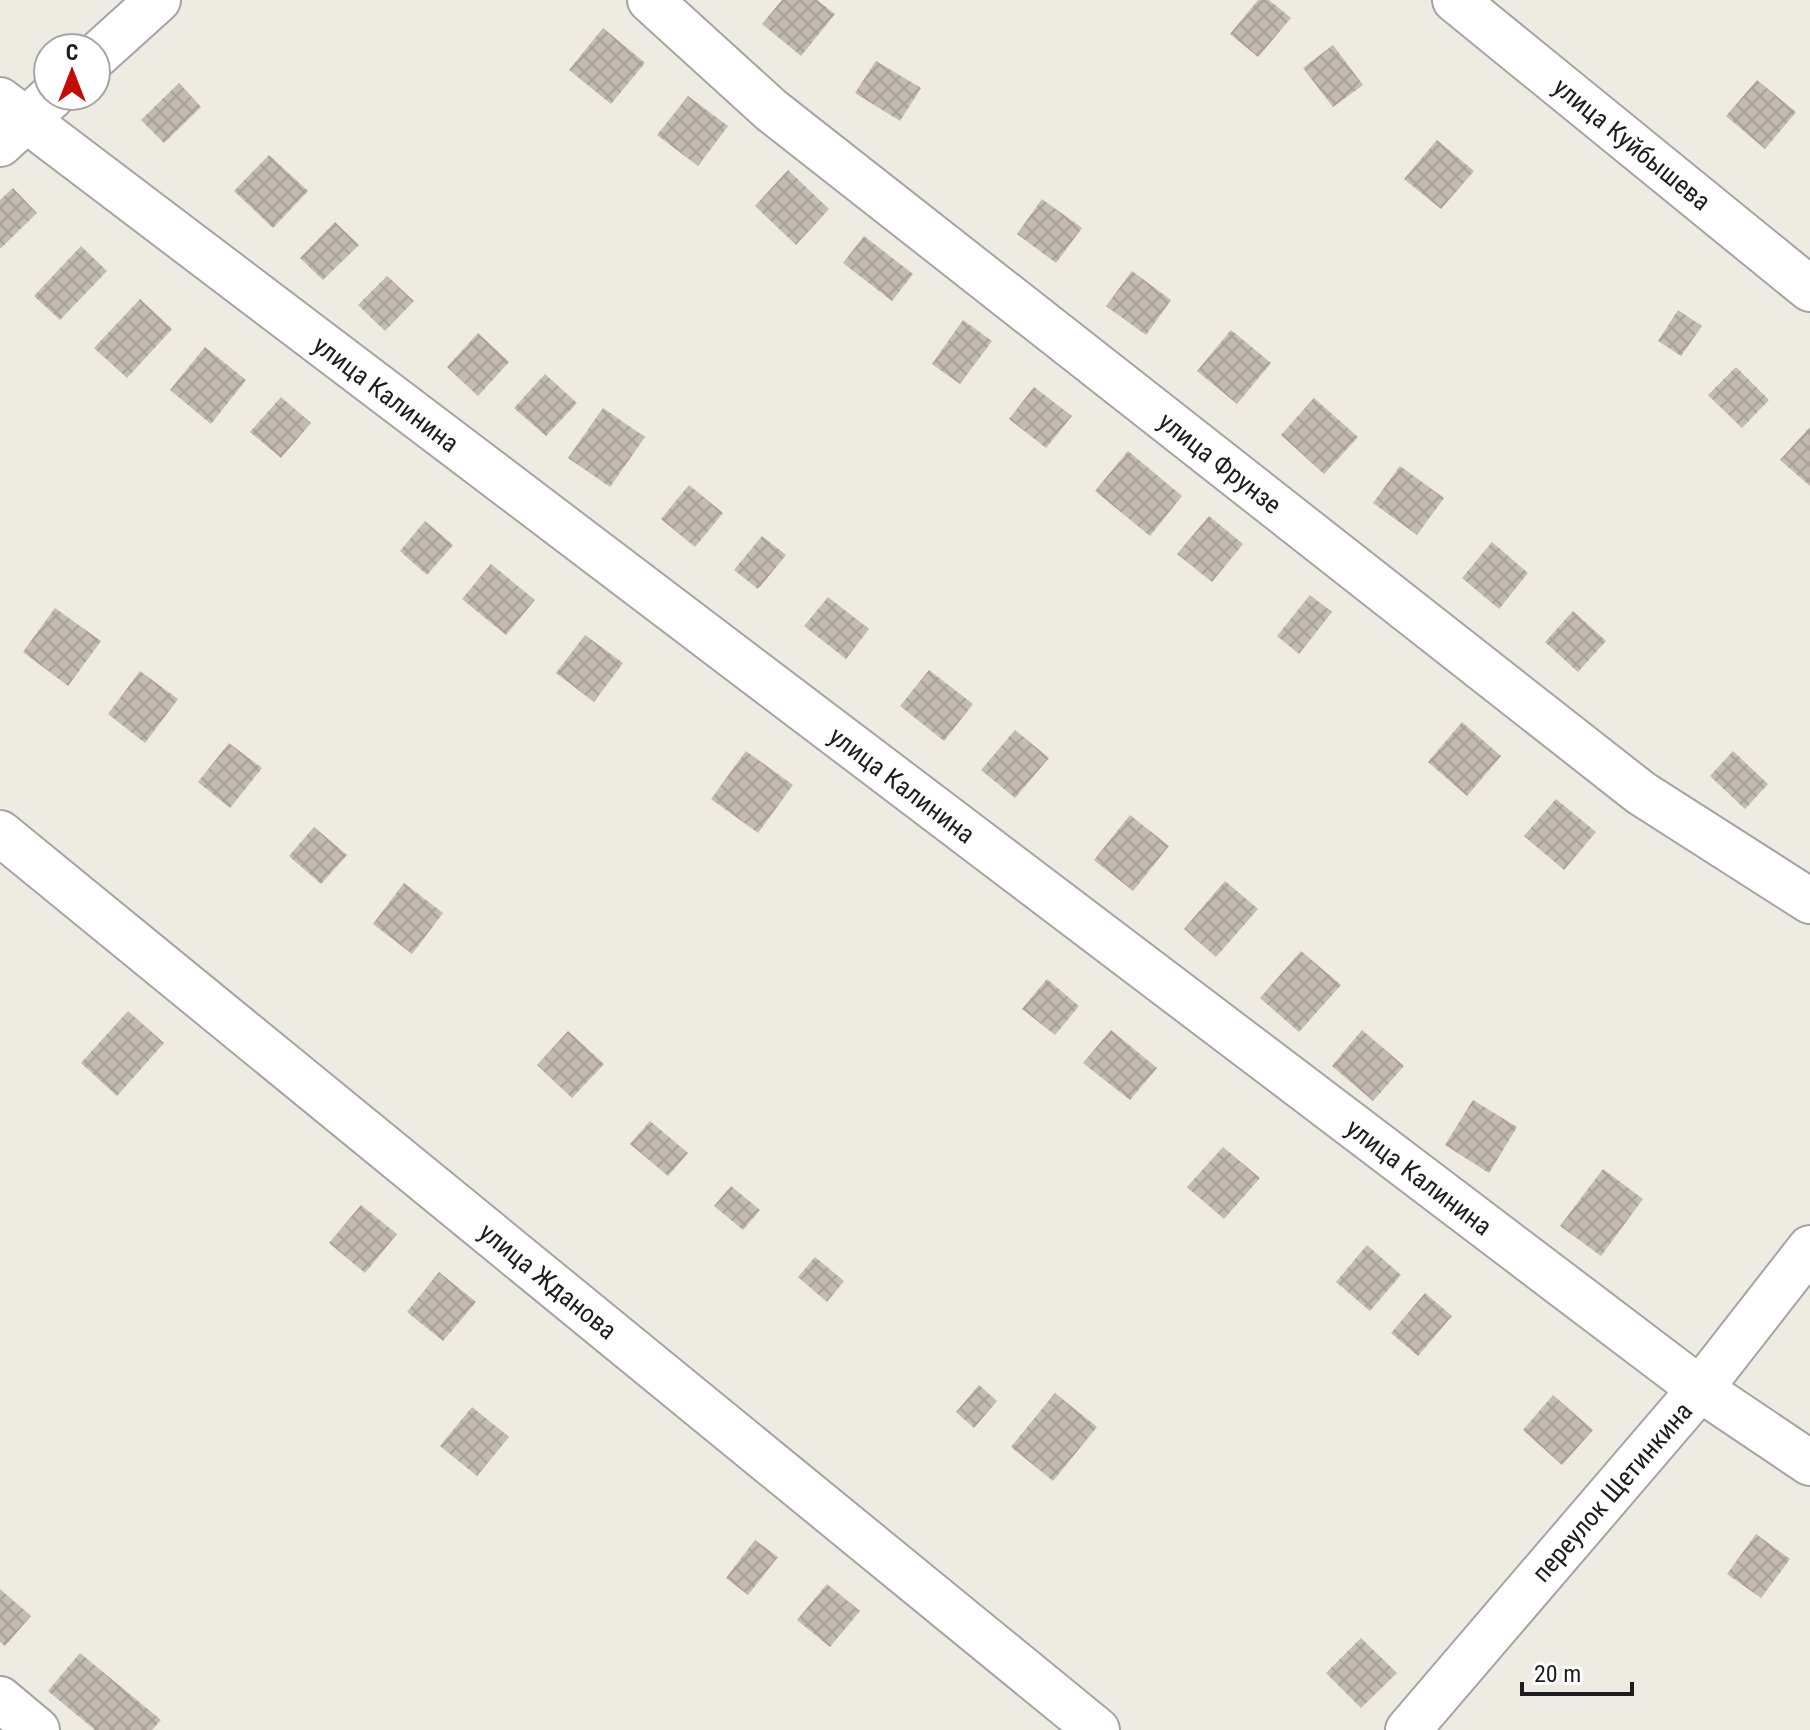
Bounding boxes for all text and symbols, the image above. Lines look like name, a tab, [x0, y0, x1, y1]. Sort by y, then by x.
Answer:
north arrow	[32, 32, 112, 112]
text: С	[66, 40, 78, 65]
street label: улица Куйбышева	[1547, 72, 1717, 216]
street label: улица Калинина	[307, 329, 465, 459]
street label: улица Фрунзе	[1153, 406, 1287, 520]
street label: улица Калинина	[823, 720, 981, 850]
street label: улица Калинина	[1340, 1112, 1498, 1242]
street label: улица Жданова	[473, 1217, 623, 1345]
street label: переулок Щетинкина	[1526, 1396, 1698, 1588]
scale bar	[1522, 1646, 1632, 1696]
text: 20 m	[1534, 1660, 1581, 1688]

